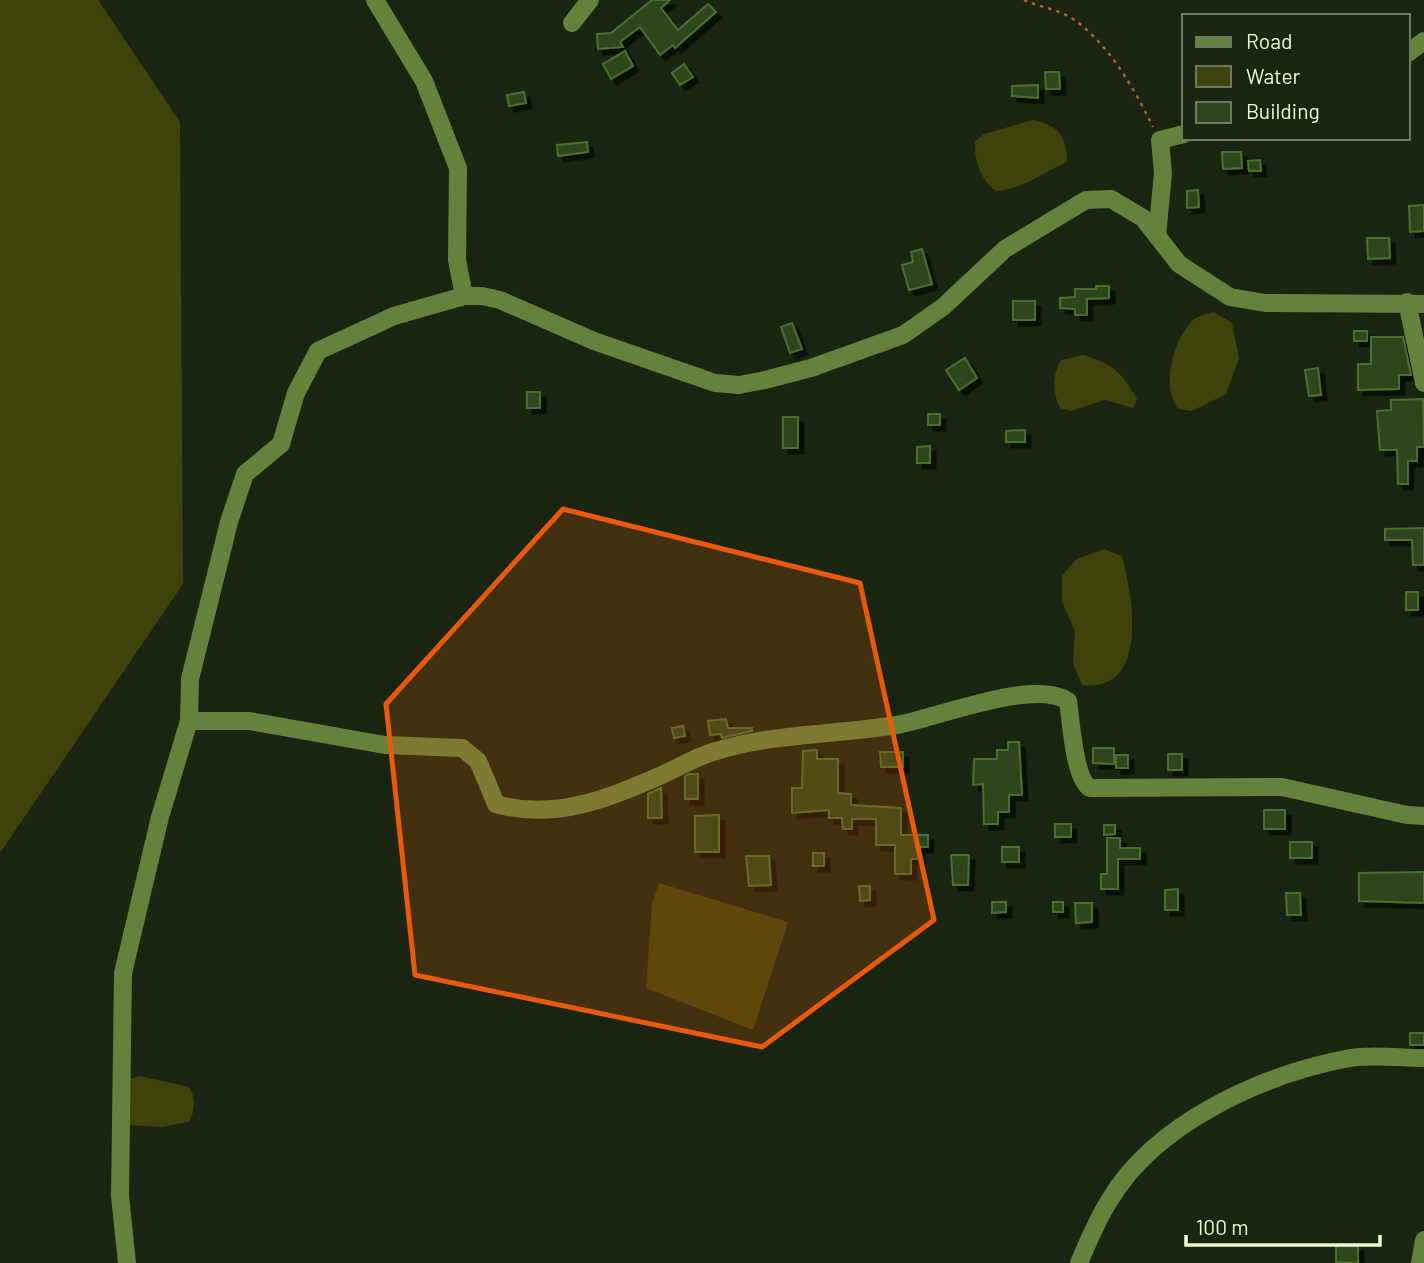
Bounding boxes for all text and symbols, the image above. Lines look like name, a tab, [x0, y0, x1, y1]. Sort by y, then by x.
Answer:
legend	[1182, 14, 1410, 140]
text: Road	[1246, 28, 1292, 53]
text: Water	[1246, 63, 1301, 88]
text: Building	[1246, 98, 1320, 123]
scale bar	[1186, 1204, 1380, 1248]
text: 100 m	[1196, 1214, 1249, 1239]

